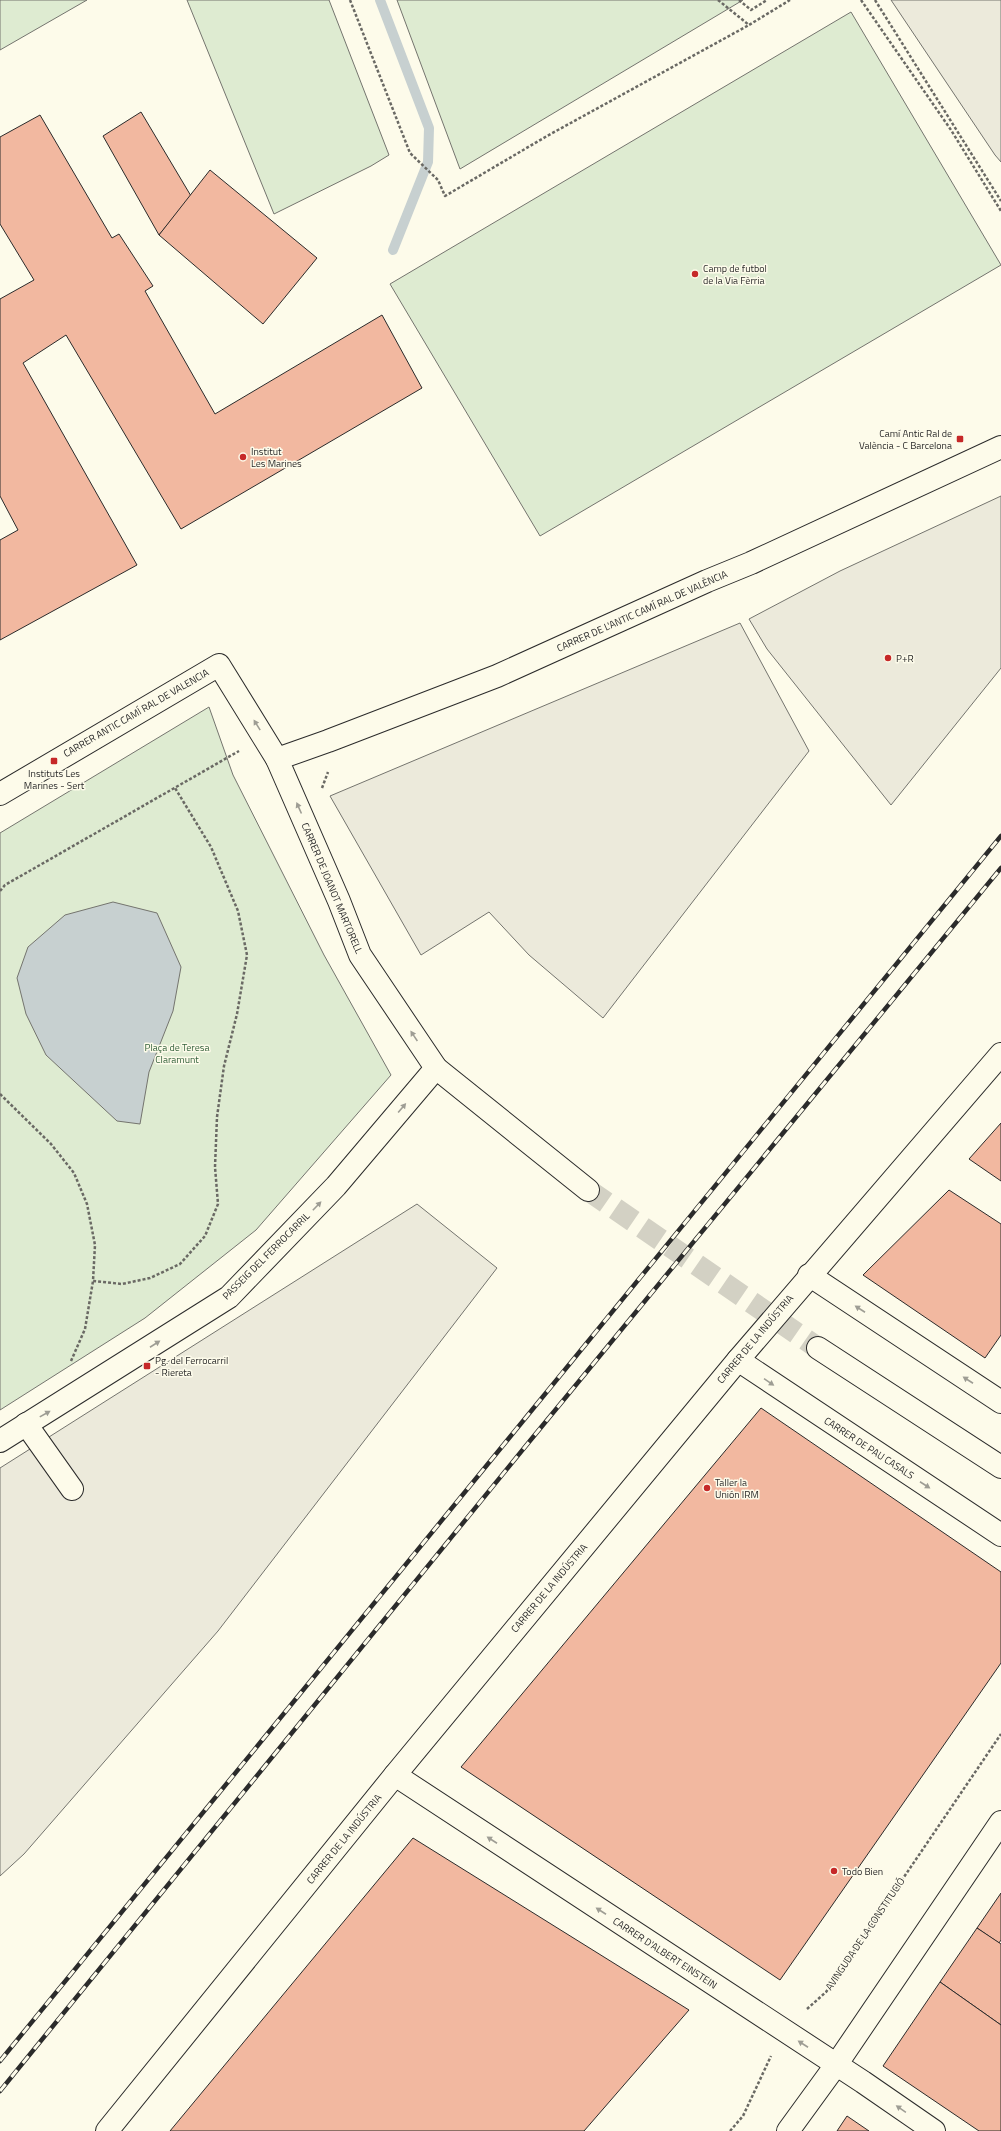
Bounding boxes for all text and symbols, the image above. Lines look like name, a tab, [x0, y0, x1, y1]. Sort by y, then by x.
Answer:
place label: Camp de futbol de la Via Fèrria	[703, 261, 767, 288]
marker: Camp de futbol de la Via Fèrria	[690, 269, 700, 279]
place label: Camí Antic Ral de València - C Barcelona	[859, 426, 952, 453]
marker: Camí Antic Ral de València - C Barcelona	[955, 434, 965, 444]
place label: Institut Les Marines	[251, 444, 302, 471]
marker: Institut Les Marines	[238, 452, 248, 462]
street label: CARRER DE L'ANTIC CAMÍ RAL DE VALÈNCIA	[554, 566, 730, 656]
place label: P+R	[896, 651, 914, 666]
marker: P+R	[883, 653, 893, 663]
street label: CARRER ANTIC CAMÍ RAL DE VALENCIA	[60, 665, 212, 761]
one-way arrow	[253, 720, 261, 731]
marker: Instituts Les Marines - Sert	[49, 756, 59, 766]
place label: Instituts Les Marines - Sert	[24, 766, 85, 793]
one-way arrow	[296, 803, 302, 814]
street label: CARRER DE JOANOT MARTORELL	[298, 820, 367, 956]
one-way arrow	[410, 1031, 418, 1041]
park label: Plaça de Teresa Claramunt	[145, 1040, 209, 1067]
one-way arrow	[397, 1102, 406, 1113]
one-way arrow	[312, 1201, 321, 1211]
street label: PASSEIG DEL FERROCARRIL	[219, 1209, 313, 1303]
street label: CARRER DE LA INDÚSTRIA	[713, 1291, 797, 1387]
one-way arrow	[855, 1305, 865, 1313]
one-way arrow	[150, 1340, 160, 1348]
place label: Pg. del Ferrocarril - Riereta	[155, 1353, 228, 1380]
marker: Pg. del Ferrocarril - Riereta	[142, 1361, 152, 1371]
one-way arrow	[963, 1377, 974, 1384]
one-way arrow	[764, 1378, 775, 1386]
one-way arrow	[39, 1410, 51, 1417]
street label: CARRER DE PAU CASALS	[821, 1413, 917, 1483]
place label: Taller la Unión IRM	[715, 1475, 759, 1502]
one-way arrow	[919, 1481, 931, 1488]
marker: Taller la Unión IRM	[702, 1483, 712, 1493]
street label: CARRER DE LA INDÚSTRIA	[507, 1540, 591, 1636]
street label: CARRER DE LA INDÚSTRIA	[303, 1791, 385, 1887]
one-way arrow	[486, 1836, 498, 1843]
place label: Todo Bien	[842, 1864, 883, 1879]
marker: Todo Bien	[829, 1866, 839, 1876]
street label: AVINGUDA DE LA CONSTITUCIÓ	[822, 1874, 909, 1993]
one-way arrow	[596, 1907, 606, 1915]
street label: CARRER D'ALBERT EINSTEIN	[610, 1914, 720, 1992]
one-way arrow	[798, 2040, 808, 2048]
one-way arrow	[896, 2105, 907, 2113]

